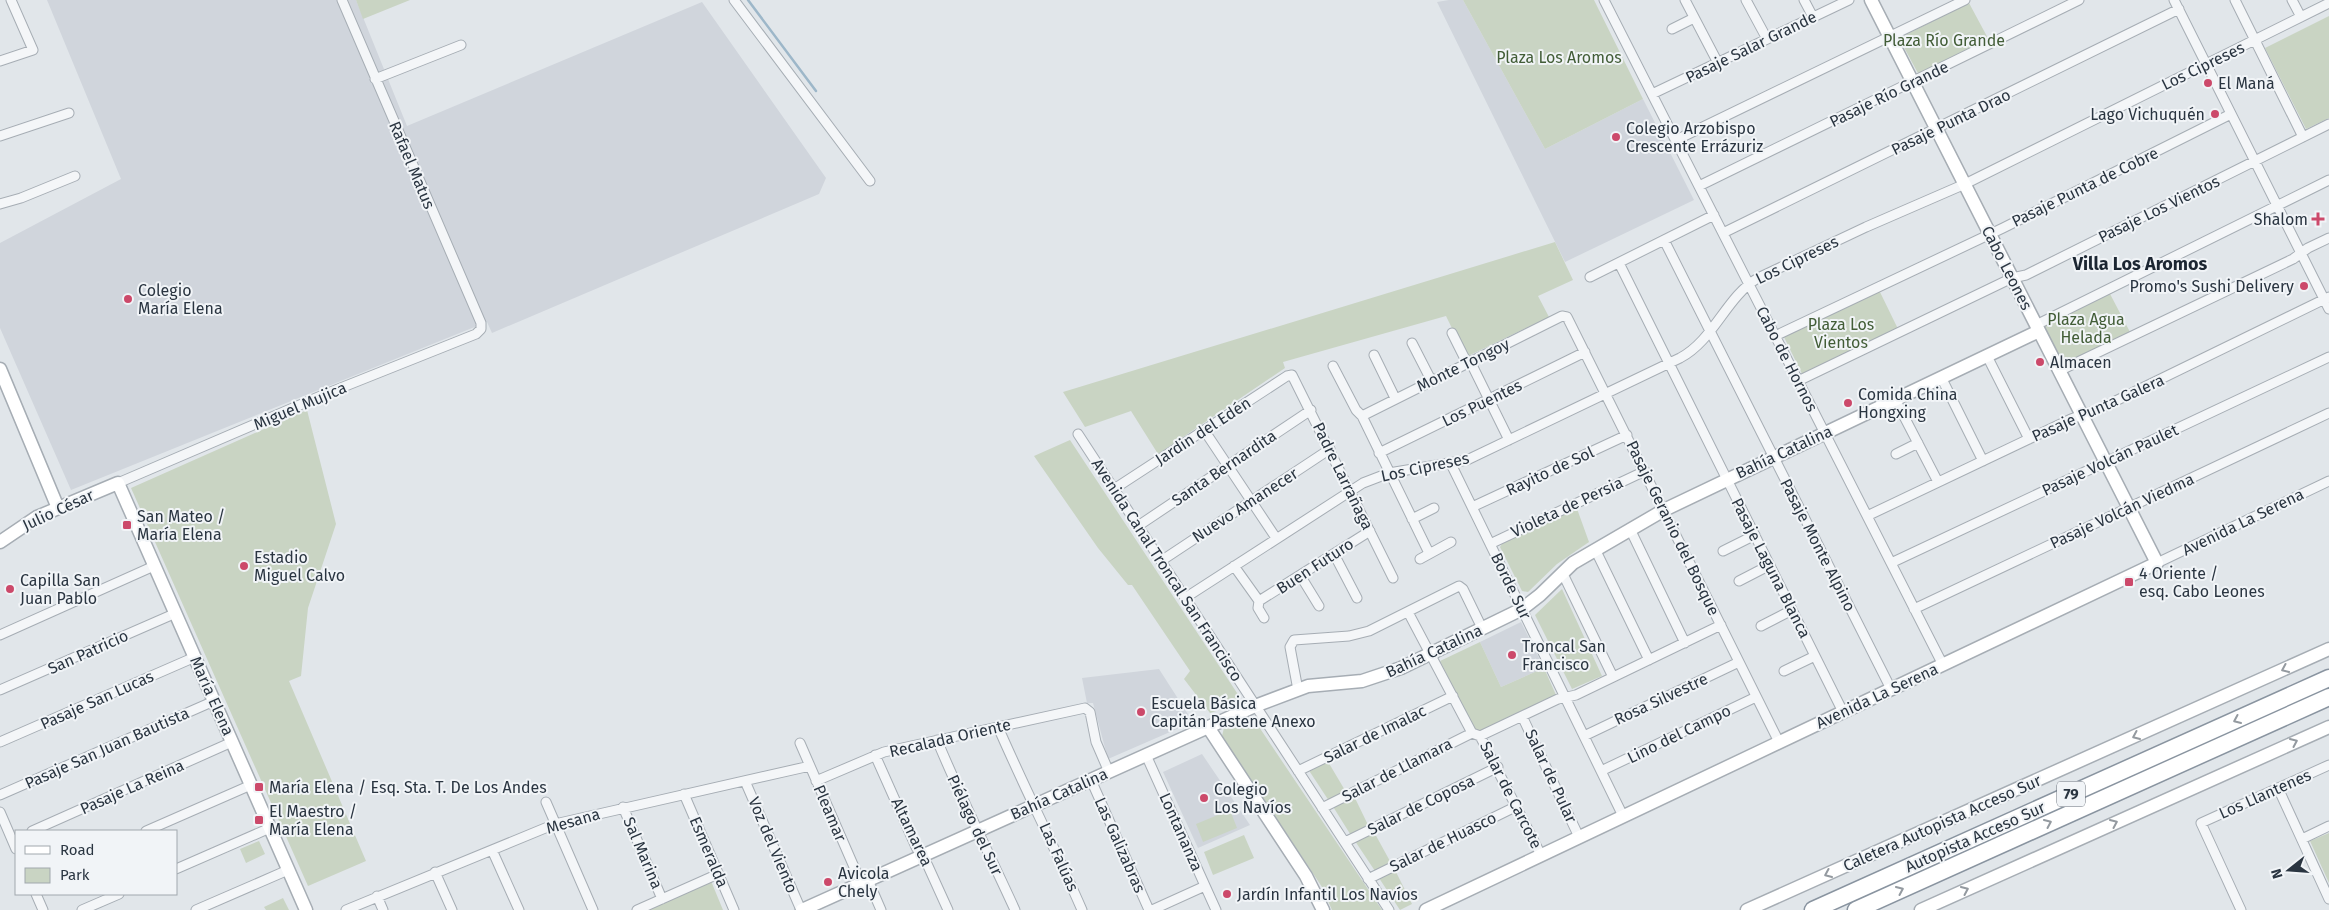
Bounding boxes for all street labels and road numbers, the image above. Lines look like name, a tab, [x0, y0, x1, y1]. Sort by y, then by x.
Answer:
street label: Pasaje Salar Grande	[1682, 7, 1820, 87]
street label: Los Cipreses	[2159, 38, 2247, 94]
street label: Pasaje Río Grande	[1826, 57, 1952, 131]
street label: Pasaje Punta Drao	[1888, 85, 2014, 159]
street label: Rafael Matus	[385, 118, 439, 212]
street label: Pasaje Punta de Cobre	[2009, 143, 2161, 231]
street label: Pasaje Los Vientos	[2095, 171, 2223, 247]
street label: Cabo Leones	[1978, 223, 2036, 313]
street label: Los Cipreses	[1753, 232, 1841, 288]
street label: Cabo de Hornos	[1752, 303, 1822, 415]
street label: Monte Tongoy	[1413, 334, 1513, 396]
street label: Pasaje Punta Galera	[2029, 370, 2167, 446]
street label: Los Puentes	[1439, 375, 1525, 431]
street label: Miguel Mujica	[251, 378, 349, 434]
street label: Jardin del Edén	[1152, 393, 1254, 469]
street label: Padre Larrañaga	[1309, 419, 1377, 533]
street label: Pasaje Volcán Paulet	[2039, 420, 2181, 500]
street label: Bahía Catalina	[1733, 421, 1835, 483]
street label: Santa Bernardita	[1168, 426, 1280, 510]
street label: Pasaje Geranio del Bosque	[1622, 437, 1724, 619]
street label: Rayito de Sol	[1503, 442, 1597, 500]
street label: Los Cipreses	[1379, 448, 1471, 486]
street label: Avenida Canal Troncal San Francisco	[1088, 455, 1246, 685]
street label: Nuevo Amanecer	[1189, 463, 1302, 546]
street label: Pasaje Volcán Viedma	[2047, 469, 2197, 553]
street label: Violeta de Persia	[1508, 473, 1626, 541]
street label: Pasaje Monte Alpino	[1776, 475, 1860, 615]
street label: Avenida La Serena	[2179, 484, 2307, 560]
street label: Julio César	[19, 485, 97, 535]
street label: Pasaje Laguna Blanca	[1727, 495, 1815, 641]
street label: Buen Futuro	[1273, 534, 1357, 598]
street label: Borde Sur	[1487, 550, 1536, 623]
street label: Bahía Catalina	[1383, 620, 1485, 682]
street label: San Patricio	[45, 626, 131, 678]
street label: María Elena	[186, 653, 238, 739]
street label: Avenida La Serena	[1813, 659, 1941, 733]
street label: Pasaje San Lucas	[37, 667, 157, 733]
street label: Rosa Silvestre	[1611, 669, 1711, 729]
street label: Salar de Imalac	[1321, 701, 1430, 767]
street label: Lino del Campo	[1624, 701, 1734, 767]
street label: Pasaje San Juan Bautista	[22, 703, 192, 793]
street label: Recalada Oriente	[887, 715, 1013, 761]
street label: Salar de Pular	[1521, 726, 1581, 827]
street label: Salar de Llamara	[1339, 734, 1455, 806]
street label: Salar de Carcote	[1476, 738, 1546, 852]
street label: Pasaje La Reina	[77, 756, 187, 818]
street label: Bahía Catalina	[1008, 764, 1110, 824]
street label: Los Llantenes	[2216, 765, 2314, 823]
street label: Salar de Coposa	[1365, 771, 1477, 839]
street label: Caletera Autopista Acceso Sur	[1840, 771, 2044, 875]
street label: Piélago del Sur	[943, 772, 1007, 879]
street label: Pleamar	[810, 782, 851, 845]
road number: 79	[2057, 782, 2085, 806]
street label: Lontananza	[1155, 790, 1207, 874]
street label: Voz del Viento	[744, 794, 802, 896]
street label: Las Galizabras	[1090, 794, 1150, 896]
street label: Altamarea	[887, 795, 937, 869]
street label: Autopista Acceso Sur	[1902, 797, 2048, 877]
street label: Mesana	[544, 804, 602, 838]
street label: Salar de Huasco	[1387, 808, 1499, 876]
street label: Sal Marina	[619, 814, 667, 892]
street label: Esmeralda	[686, 814, 732, 890]
street label: Las Falúas	[1035, 820, 1083, 894]

